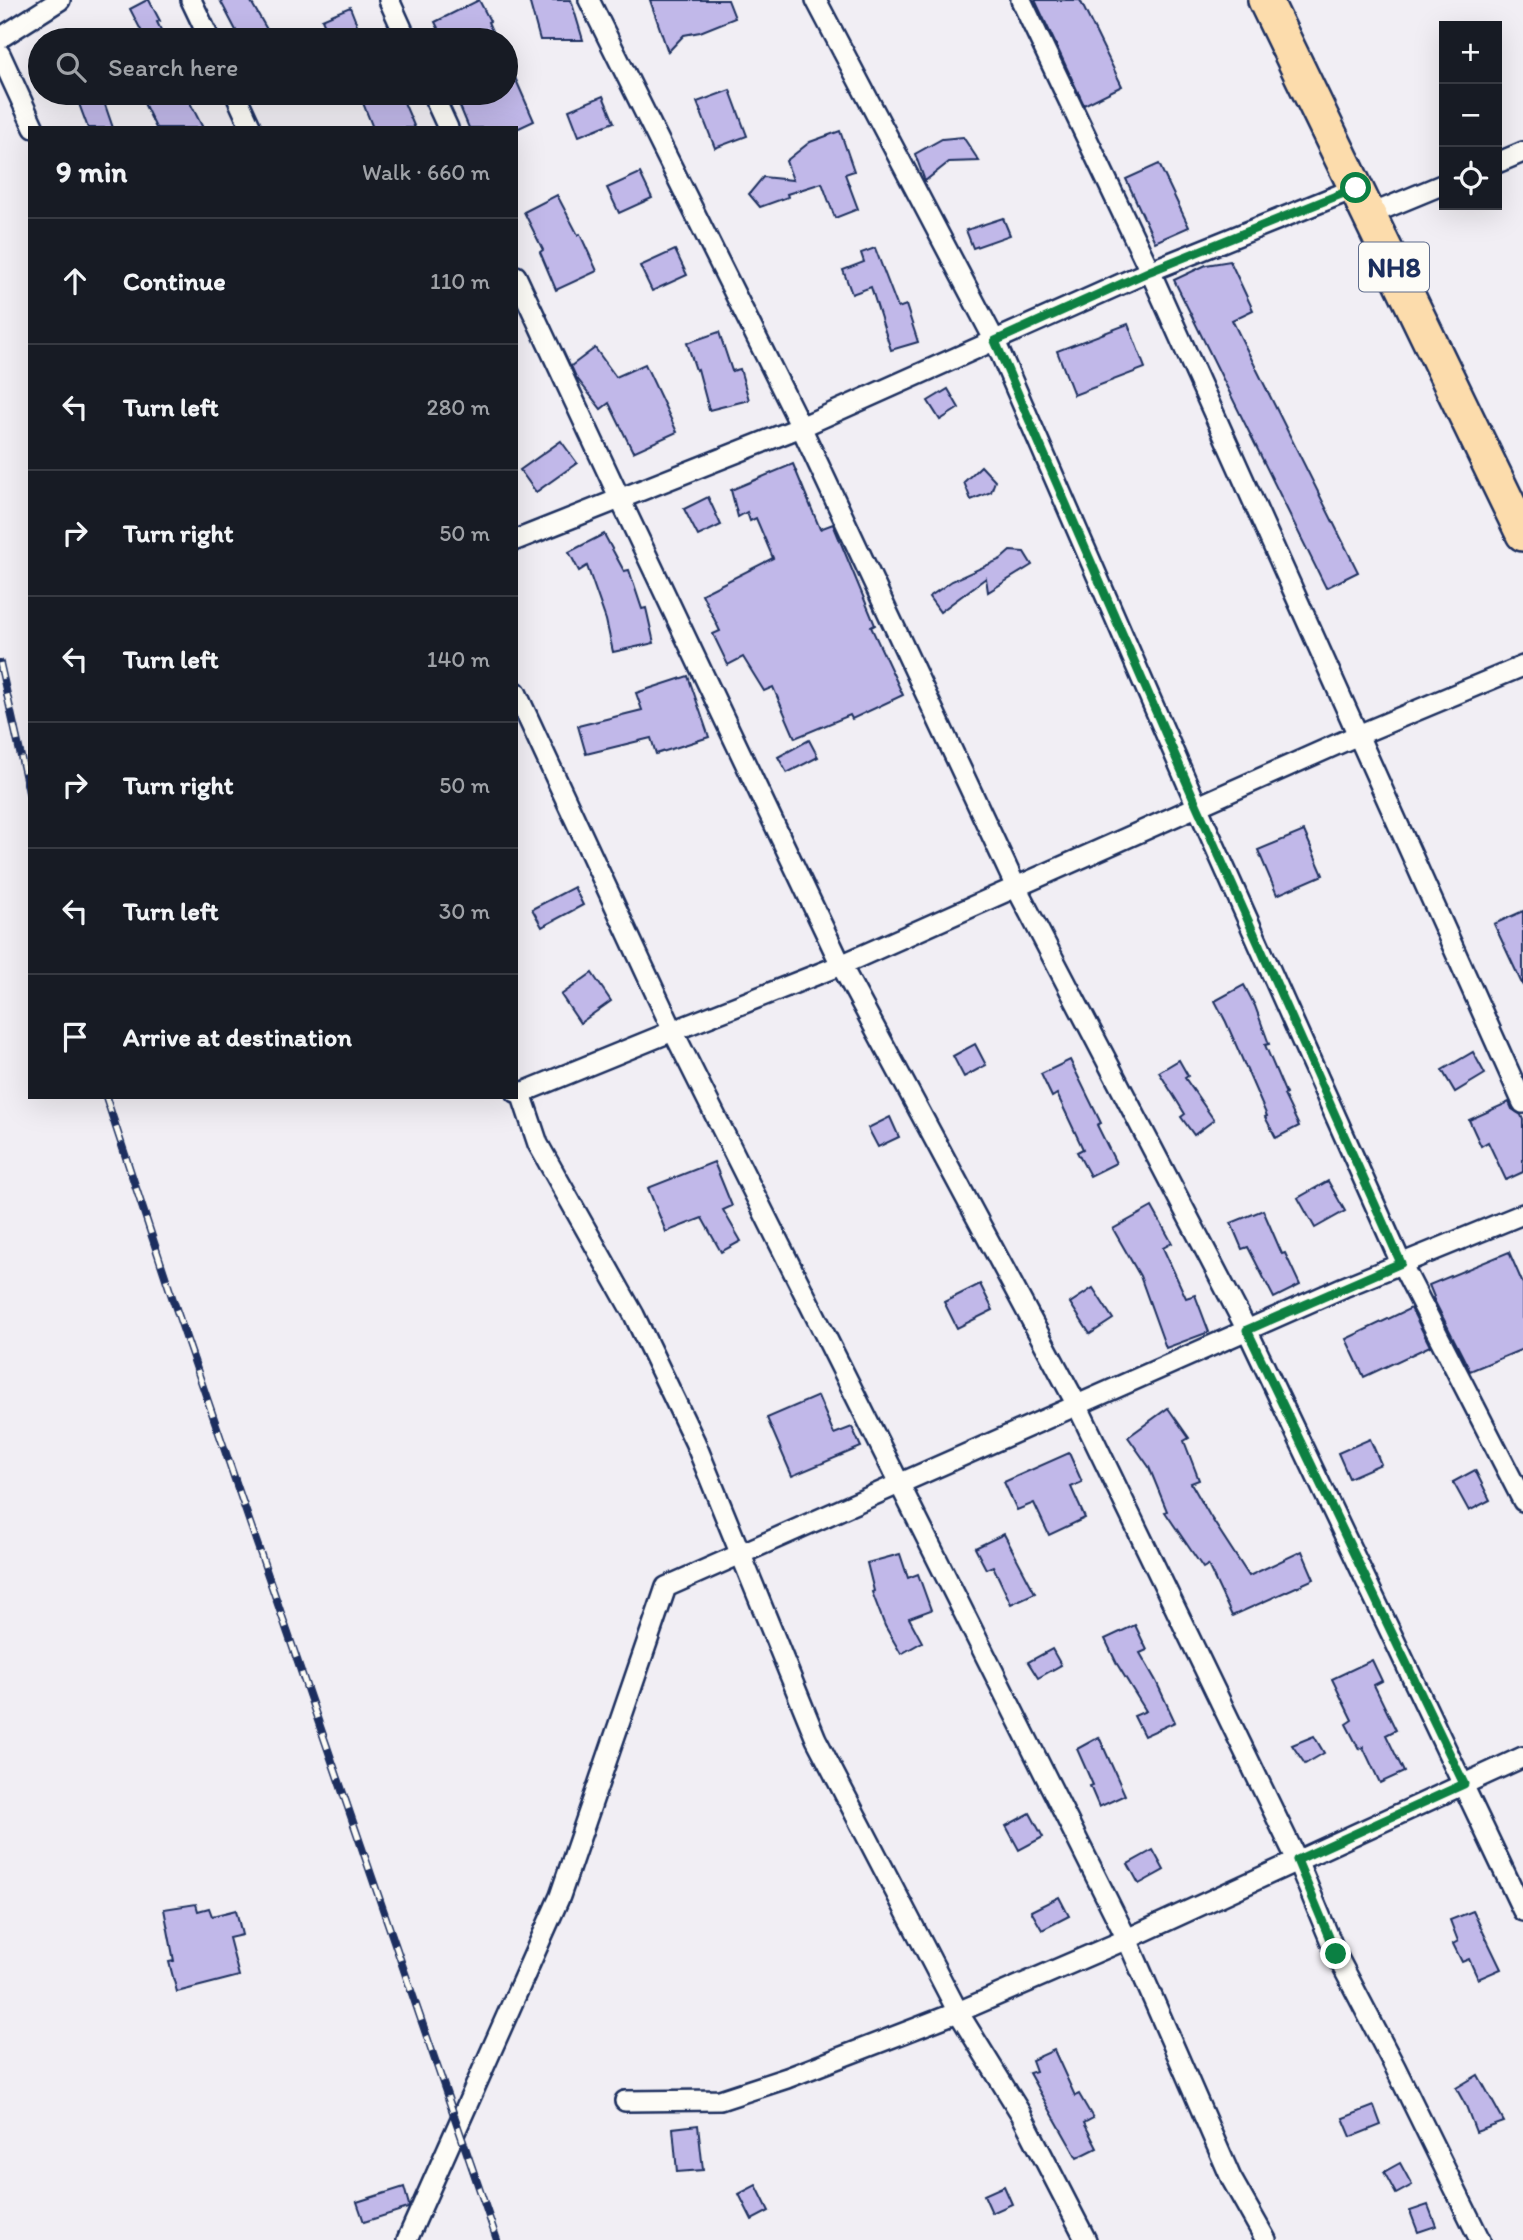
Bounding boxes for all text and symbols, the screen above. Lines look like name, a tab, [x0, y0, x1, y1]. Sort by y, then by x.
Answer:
map controls	[1439, 21, 1502, 210]
button: +	[1439, 21, 1502, 84]
search box	[28, 28, 518, 105]
icon: search	[52, 48, 90, 86]
text: Search here	[108, 51, 238, 83]
button: −	[1439, 84, 1502, 147]
button: locate	[1439, 147, 1502, 210]
text: 9 min	[56, 153, 127, 190]
text: Walk · 660 m	[362, 158, 490, 186]
route start	[1340, 172, 1371, 203]
road number: NH8	[1359, 243, 1429, 292]
icon: ahead	[56, 262, 94, 300]
text: Continue	[123, 265, 226, 297]
text: 110 m	[430, 267, 490, 295]
icon: left	[56, 388, 94, 426]
text: Turn left	[123, 391, 219, 423]
text: 280 m	[427, 393, 490, 421]
icon: right	[56, 514, 94, 552]
text: Turn right	[123, 517, 234, 549]
text: 50 m	[439, 519, 490, 547]
icon: left	[56, 640, 94, 678]
text: Turn left	[123, 643, 219, 675]
text: 140 m	[427, 645, 490, 673]
icon: right	[56, 766, 94, 804]
text: Turn right	[123, 769, 234, 801]
text: 50 m	[439, 771, 490, 799]
icon: left	[56, 892, 94, 930]
text: Turn left	[123, 895, 219, 927]
text: 30 m	[439, 897, 490, 925]
icon: arrive	[56, 1018, 94, 1056]
text: Arrive at destination	[123, 1021, 352, 1053]
route end	[1320, 1938, 1351, 1969]

